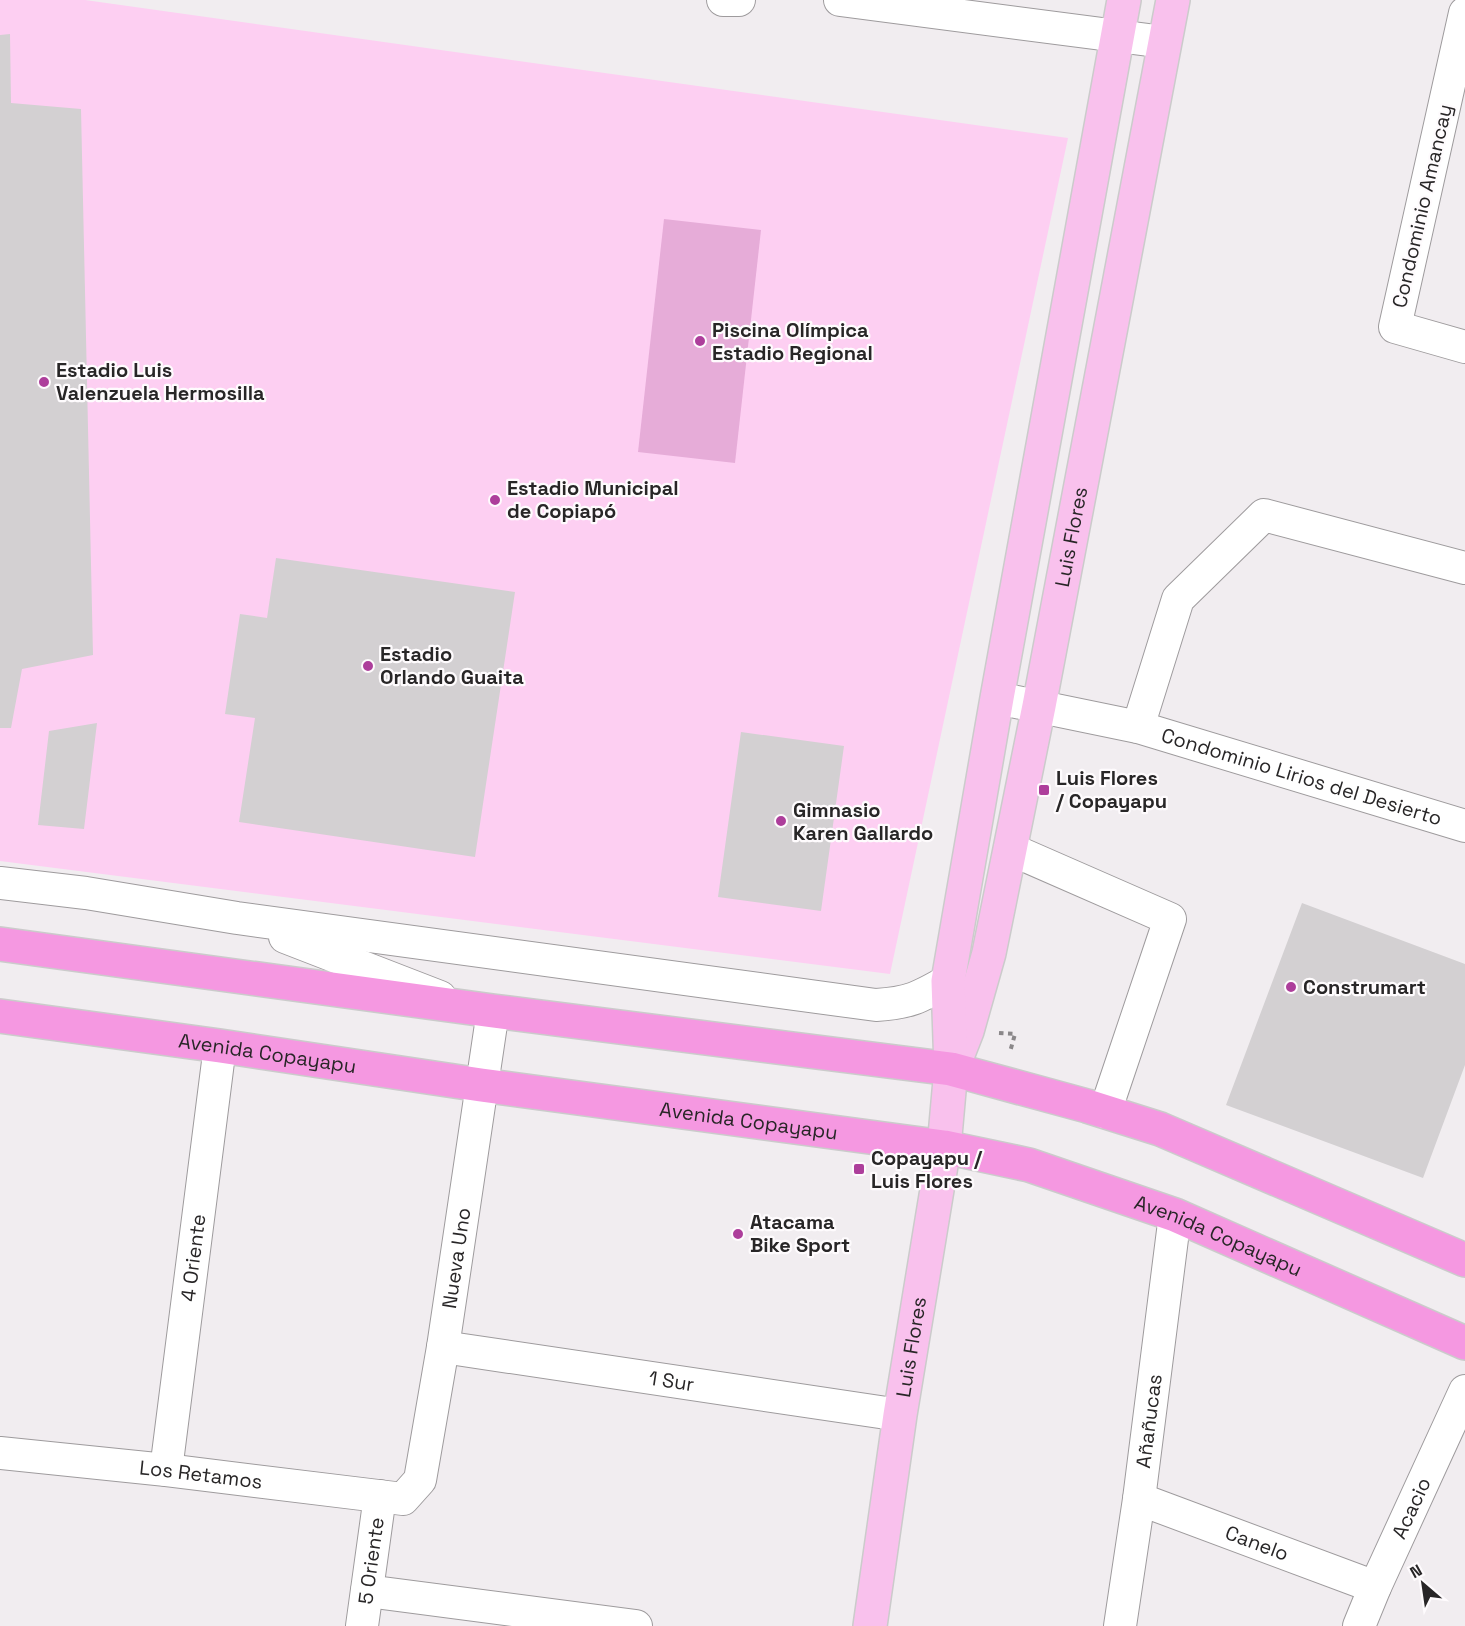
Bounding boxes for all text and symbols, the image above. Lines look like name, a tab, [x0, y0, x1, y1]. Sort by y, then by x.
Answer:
street label: Condominio Amancay	[1386, 102, 1458, 310]
place label: Piscina Olímpica Estadio Regional	[712, 317, 873, 366]
marker: Piscina Olímpica Estadio Regional	[693, 334, 707, 348]
place label: Estadio Luis Valenzuela Hermosilla	[56, 357, 265, 406]
marker: Estadio Luis Valenzuela Hermosilla	[37, 375, 51, 389]
place label: Estadio Municipal de Copiapó	[507, 475, 679, 524]
street label: Luis Flores	[1049, 485, 1093, 589]
marker: Estadio Municipal de Copiapó	[488, 493, 502, 507]
place label: Estadio Orlando Guaita	[380, 641, 524, 690]
marker: Estadio Orlando Guaita	[361, 659, 375, 673]
street label: Condominio Lirios del Desierto	[1158, 722, 1445, 831]
place label: Luis Flores / Copayapu	[1055, 765, 1167, 814]
marker: Luis Flores / Copayapu	[1037, 783, 1051, 797]
place label: Gimnasio Karen Gallardo	[793, 797, 933, 846]
marker: Gimnasio Karen Gallardo	[774, 814, 788, 828]
place label: Construmart	[1303, 974, 1426, 1000]
marker: Construmart	[1284, 980, 1298, 994]
street label: Avenida Copayapu	[177, 1027, 358, 1079]
street label: Avenida Copayapu	[658, 1096, 839, 1146]
place label: Copayapu / Luis Flores	[871, 1145, 983, 1194]
marker: Copayapu / Luis Flores	[852, 1162, 866, 1176]
street label: Avenida Copayapu	[1131, 1189, 1306, 1282]
street label: Nueva Uno	[436, 1206, 477, 1310]
place label: Atacama Bike Sport	[750, 1209, 850, 1258]
street label: 4 Oriente	[175, 1212, 211, 1303]
marker: Atacama Bike Sport	[731, 1227, 745, 1241]
street label: Luis Flores	[890, 1295, 932, 1399]
street label: 1 Sur	[647, 1365, 696, 1397]
street label: Añañucas	[1130, 1372, 1168, 1470]
street label: Los Retamos	[138, 1454, 264, 1495]
street label: Acacio	[1386, 1473, 1437, 1543]
street label: 5 Oriente	[352, 1516, 390, 1606]
street label: Canelo	[1222, 1519, 1292, 1567]
north arrow	[1393, 1554, 1453, 1614]
text: N	[1406, 1560, 1426, 1583]

